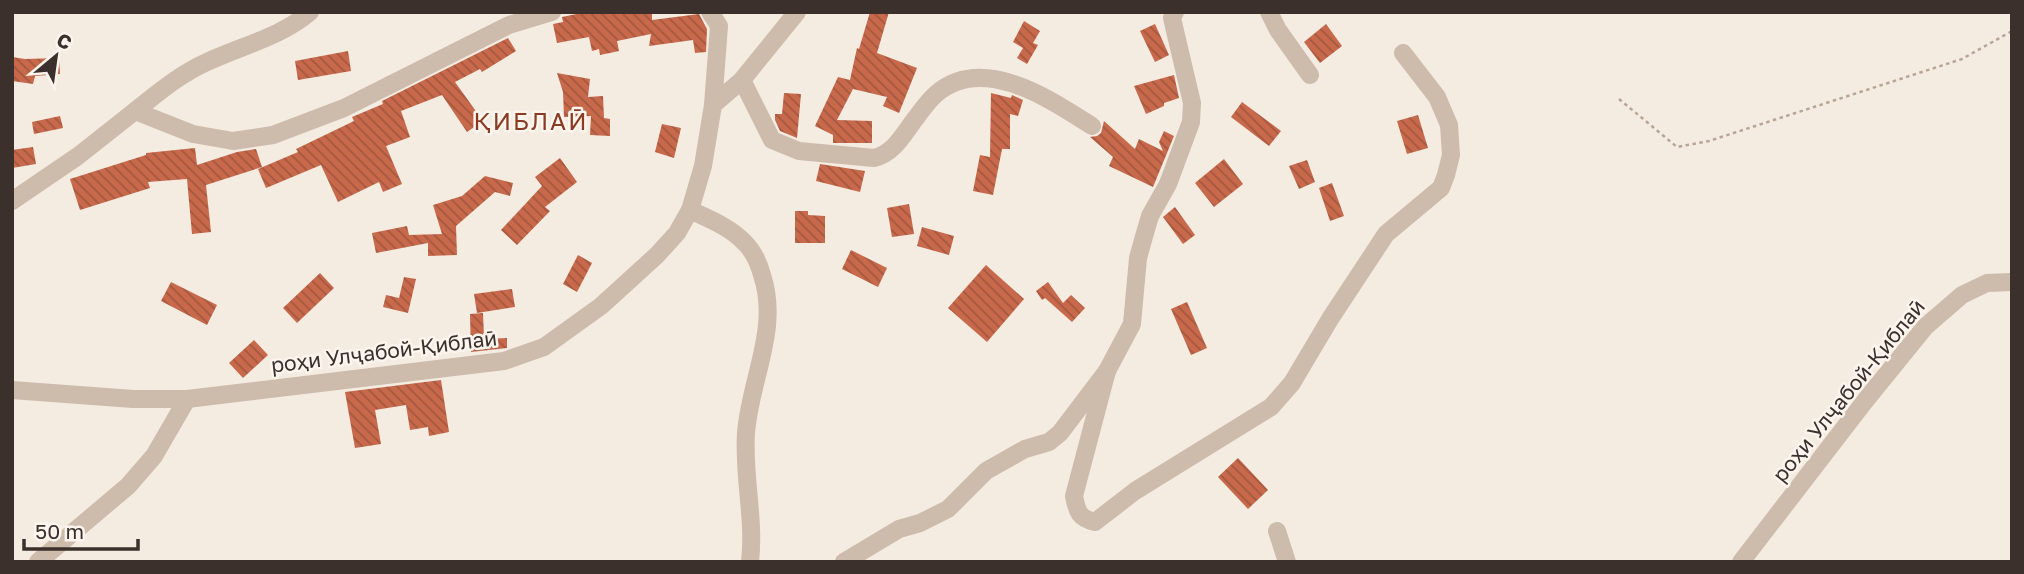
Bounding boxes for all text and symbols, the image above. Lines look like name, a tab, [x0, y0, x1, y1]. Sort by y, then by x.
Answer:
north arrow	[21, 21, 91, 91]
text: С	[53, 27, 76, 54]
district label: ҚИБЛАӢ	[474, 106, 588, 135]
street label: роҳи Улҷабой-Қиблаӣ	[1767, 294, 1930, 487]
street label: роҳи Улҷабой-Қиблаӣ	[269, 324, 498, 378]
scale bar	[24, 508, 138, 552]
text: 50 m	[35, 518, 84, 544]

